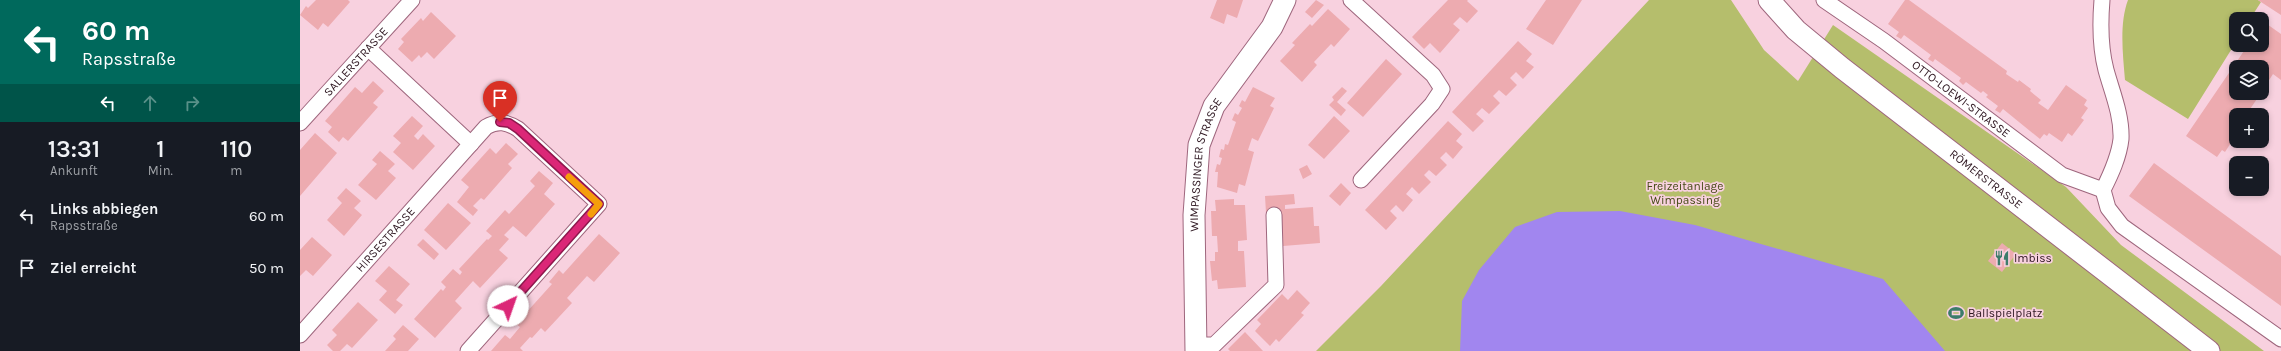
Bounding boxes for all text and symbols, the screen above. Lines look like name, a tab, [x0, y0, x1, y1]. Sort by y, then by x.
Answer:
map controls	[2229, 12, 2269, 196]
button: search	[2229, 12, 2269, 52]
text: 60 m	[82, 14, 150, 47]
icon: left	[16, 16, 68, 68]
street label: SALLERSTRASSE	[321, 24, 391, 99]
text: Rapsstraße	[82, 48, 176, 70]
street label: OTTO-LOEWI-STRASSE	[1909, 58, 2013, 140]
button: layers	[2229, 60, 2269, 100]
pin	[483, 81, 517, 122]
icon: arrive	[489, 87, 511, 109]
icon: left	[97, 92, 119, 114]
icon: ahead	[139, 92, 161, 114]
icon: right	[181, 92, 203, 114]
street label: WIMPASSINGER STRASSE	[1187, 95, 1225, 232]
button: +	[2229, 108, 2269, 148]
text: 13:31	[48, 135, 100, 163]
text: 1	[156, 135, 165, 163]
text: 110	[221, 135, 252, 163]
street label: RÖMERSTRASSE	[1947, 147, 2025, 212]
button: −	[2229, 156, 2269, 196]
text: Ankunft	[50, 163, 98, 178]
text: Min.	[148, 163, 173, 178]
text: m	[230, 163, 243, 178]
park label: Freizeitanlage Wimpassing	[1646, 179, 1724, 207]
text: Links abbiegen	[50, 200, 158, 218]
icon: left	[16, 205, 38, 227]
street label: HIRSESTRASSE	[353, 205, 418, 275]
text: 60 m	[249, 207, 284, 225]
text: Rapsstraße	[50, 218, 118, 233]
restaurant icon: Imbiss	[1993, 249, 2011, 267]
place label: Imbiss	[2014, 251, 2052, 265]
icon: arrive	[16, 257, 38, 279]
text: Ziel erreicht	[50, 259, 136, 277]
text: 50 m	[249, 259, 284, 277]
position arrow	[487, 285, 529, 327]
sports icon: Ballspielplatz	[1947, 304, 1965, 322]
place label: Ballspielplatz	[1968, 306, 2043, 320]

